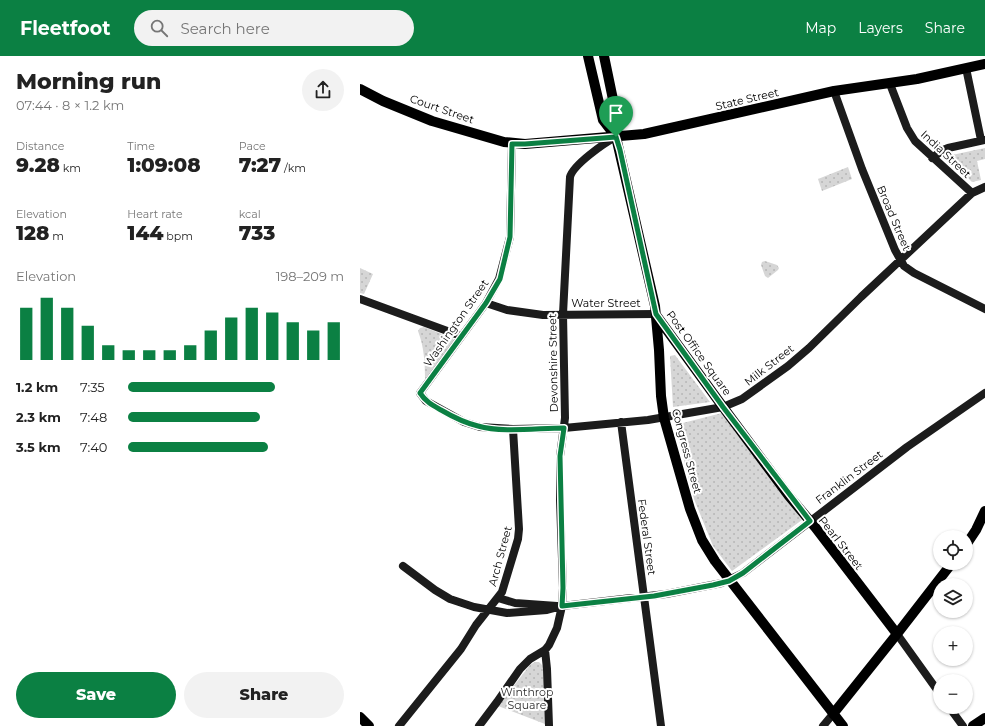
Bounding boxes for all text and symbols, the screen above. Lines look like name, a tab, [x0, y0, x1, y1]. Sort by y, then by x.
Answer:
search box	[134, 10, 414, 46]
text: Fleetfoot	[20, 17, 110, 40]
icon: search	[148, 17, 170, 39]
text: Search here	[180, 19, 270, 38]
text: Map	[805, 19, 836, 37]
text: Layers	[858, 19, 903, 37]
text: Share	[925, 19, 965, 37]
text: Morning run	[16, 68, 161, 95]
button: share	[302, 69, 344, 111]
street label: State Street	[714, 85, 781, 113]
street label: Court Street	[408, 91, 476, 127]
pin	[599, 96, 633, 137]
text: 07:44 · 8 × 1.2 km	[16, 97, 124, 113]
icon: arrive	[605, 102, 627, 124]
street label: India Street	[918, 127, 974, 181]
text: Distance	[16, 139, 64, 153]
text: Time	[127, 139, 155, 153]
text: Pace	[239, 139, 266, 153]
text: 9.28	[16, 153, 60, 177]
text: 1:09:08	[127, 153, 201, 177]
text: 7:27	[239, 153, 281, 177]
text: km	[60, 161, 81, 175]
text: /km	[281, 161, 306, 175]
street label: Broad Street	[874, 183, 914, 253]
text: Elevation	[16, 207, 67, 221]
text: Heart rate	[127, 207, 183, 221]
text: kcal	[239, 207, 261, 221]
text: 128	[16, 221, 49, 245]
text: 144	[127, 221, 163, 245]
text: 733	[239, 221, 275, 245]
text: m	[49, 229, 64, 243]
text: bpm	[163, 229, 193, 243]
text: Elevation	[16, 268, 76, 284]
text: 198–209 m	[276, 268, 344, 284]
street label: Washington Street	[421, 276, 492, 369]
street label: Water Street	[571, 296, 641, 310]
street label: Post Office Square	[663, 308, 735, 399]
street label: Devonshire Street	[545, 313, 561, 412]
street label: Milk Street	[741, 341, 797, 389]
text: 1.2 km	[16, 379, 58, 395]
text: 7:35	[80, 379, 105, 395]
street label: Congress Street	[669, 407, 705, 495]
text: 2.3 km	[16, 409, 61, 425]
text: 7:48	[80, 409, 107, 425]
text: 3.5 km	[16, 439, 61, 455]
text: 7:40	[80, 439, 107, 455]
street label: Franklin Street	[813, 447, 886, 507]
street label: Federal Street	[635, 498, 659, 577]
street label: Pearl Street	[816, 513, 867, 573]
street label: Arch Street	[485, 524, 515, 588]
map controls	[933, 530, 973, 714]
button: locate	[933, 530, 973, 570]
button: layers	[933, 578, 973, 618]
button: +	[933, 626, 973, 666]
button: Save	[16, 672, 176, 718]
button: Share	[184, 672, 344, 718]
button: −	[933, 674, 973, 714]
park label: Winthrop Square	[501, 685, 553, 712]

